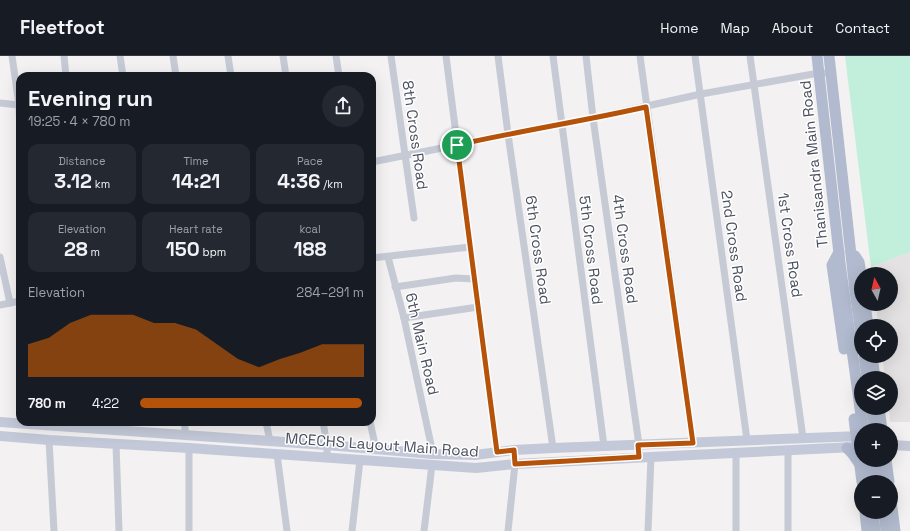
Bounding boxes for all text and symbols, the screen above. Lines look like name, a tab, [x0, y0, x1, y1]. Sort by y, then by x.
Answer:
text: Fleetfoot	[20, 15, 105, 40]
text: Home	[660, 19, 698, 37]
text: Map	[720, 19, 750, 37]
text: About	[772, 19, 813, 37]
text: Contact	[835, 19, 890, 37]
street label: 8th Cross Road	[398, 79, 433, 191]
street label: Thanisandra Main Road	[795, 80, 832, 249]
text: Evening run	[28, 84, 153, 112]
button: share	[322, 85, 364, 127]
text: 19:25 · 4 × 780 m	[28, 113, 131, 130]
pin	[440, 128, 474, 162]
icon: arrive	[446, 134, 468, 156]
text: Distance	[59, 154, 105, 168]
text: Time	[183, 154, 209, 168]
text: Pace	[297, 154, 323, 168]
text: 3.12	[54, 168, 92, 194]
text: 14:21	[172, 168, 220, 194]
text: 4:36	[277, 168, 320, 194]
text: km	[92, 177, 110, 191]
text: /km	[320, 177, 343, 191]
street label: 2nd Cross Road	[717, 189, 752, 303]
street label: 1st Cross Road	[774, 191, 807, 299]
street label: 4th Cross Road	[608, 193, 643, 305]
street label: 6th Cross Road	[521, 194, 556, 306]
street label: 5th Cross Road	[575, 194, 608, 306]
text: Elevation	[58, 222, 106, 236]
text: Heart rate	[169, 222, 223, 236]
text: kcal	[299, 222, 321, 236]
text: 28	[64, 236, 88, 262]
text: 150	[166, 236, 200, 262]
text: 188	[293, 236, 327, 262]
text: m	[88, 245, 100, 259]
text: bpm	[200, 245, 226, 259]
north arrow	[854, 267, 898, 311]
map controls	[854, 267, 898, 519]
text: Elevation	[28, 284, 85, 301]
text: 284–291 m	[296, 284, 364, 301]
street label: 6th Main Road	[402, 291, 443, 397]
button: locate	[854, 319, 898, 363]
button: layers	[854, 371, 898, 415]
text: 780 m	[28, 395, 66, 412]
text: 4:22	[92, 395, 119, 412]
button: +	[854, 423, 898, 467]
street label: MCECHS Layout Main Road	[285, 428, 479, 461]
button: −	[854, 475, 898, 519]

